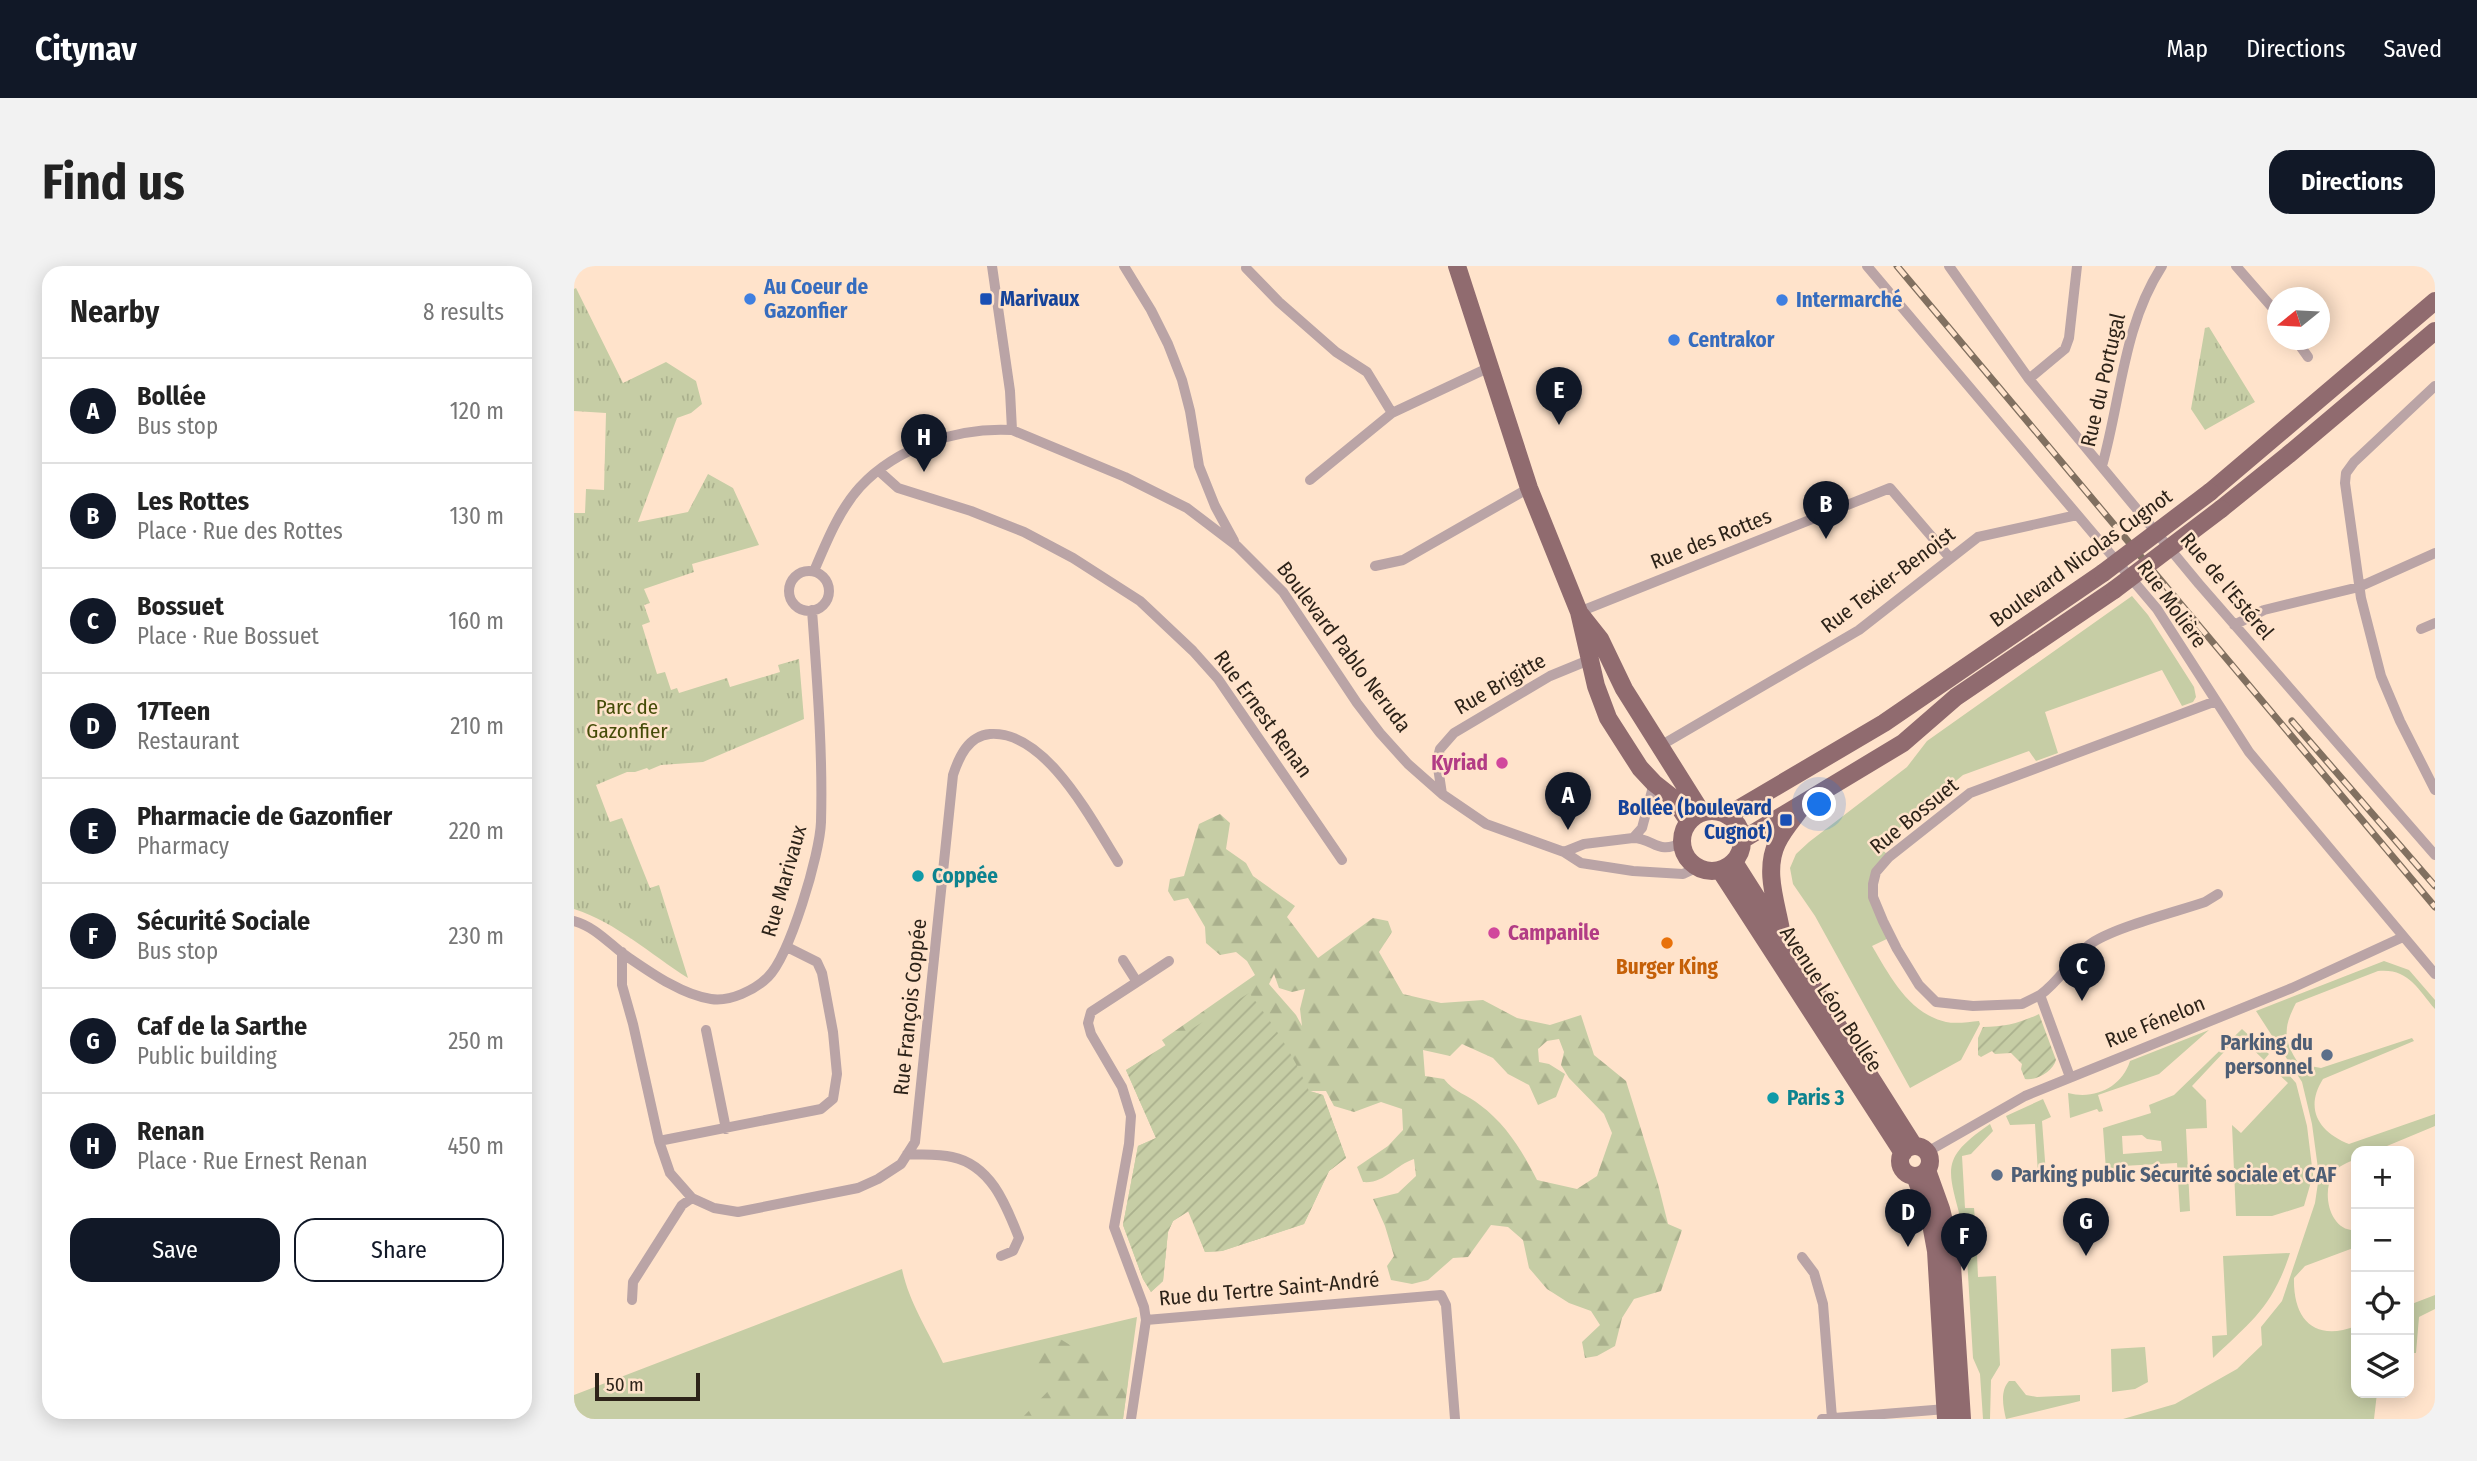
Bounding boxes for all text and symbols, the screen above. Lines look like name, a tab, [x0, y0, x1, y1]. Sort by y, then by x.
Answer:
text: Citynav	[35, 29, 137, 69]
text: Map	[2167, 35, 2208, 63]
text: Directions	[2246, 35, 2345, 63]
text: Saved	[2383, 35, 2442, 63]
button: Directions	[2269, 150, 2435, 214]
text: Find us	[42, 153, 185, 212]
place label: Au Coeur de Gazonfier	[763, 274, 869, 324]
place label: Marivaux	[1000, 286, 1080, 312]
place label: Intermarché	[1796, 287, 1903, 313]
north arrow	[2267, 287, 2330, 350]
marker: Au Coeur de Gazonfier	[742, 291, 758, 307]
marker: Marivaux	[978, 291, 994, 307]
marker: Intermarché	[1774, 292, 1790, 308]
text: Nearby	[70, 294, 159, 330]
text: 8 results	[423, 298, 504, 326]
street label: Rue du Portugal	[2075, 310, 2131, 449]
place label: Centrakor	[1688, 327, 1775, 353]
marker: Centrakor	[1666, 332, 1682, 348]
pin: E	[1536, 367, 1582, 425]
text: Bollée	[137, 381, 206, 412]
text: A	[87, 397, 99, 425]
text: 120 m	[450, 397, 504, 425]
text: Bus stop	[137, 412, 218, 440]
pin: H	[901, 414, 947, 472]
pin: B	[1803, 481, 1849, 539]
street label: Boulevard Nicolas Cugnot	[1985, 483, 2177, 633]
text: Les Rottes	[137, 486, 249, 517]
text: B	[87, 502, 99, 530]
text: 130 m	[450, 502, 504, 530]
street label: Rue des Rottes	[1647, 503, 1775, 575]
text: Place · Rue des Rottes	[137, 517, 343, 545]
street label: Rue Texier-Benoist	[1816, 521, 1960, 639]
street label: Rue de l'Estérel	[2175, 527, 2280, 645]
street label: Rue Molière	[2131, 555, 2213, 653]
street label: Boulevard Pablo Neruda	[1271, 556, 1417, 738]
text: Bossuet	[137, 591, 224, 622]
text: C	[87, 607, 99, 635]
text: 160 m	[449, 607, 504, 635]
text: Place · Rue Bossuet	[137, 622, 319, 650]
street label: Rue Ernest Renan	[1208, 645, 1318, 783]
street label: Rue Brigitte	[1450, 648, 1550, 720]
park label: Parc de Gazonfier	[586, 694, 668, 744]
text: 17Teen	[137, 696, 210, 727]
text: D	[86, 712, 100, 740]
text: 210 m	[450, 712, 504, 740]
text: Restaurant	[137, 727, 239, 755]
place label: Kyriad	[1431, 750, 1488, 776]
marker: Kyriad	[1494, 755, 1510, 771]
pin: A	[1545, 772, 1591, 830]
street label: Rue Bossuet	[1865, 772, 1964, 860]
your location	[1802, 787, 1836, 821]
place label: Bollée (boulevard Cugnot)	[1618, 795, 1772, 845]
text: Pharmacie de Gazonfier	[137, 801, 392, 832]
marker: Bollée (boulevard Cugnot)	[1778, 812, 1794, 828]
text: E	[88, 817, 98, 845]
text: 220 m	[449, 817, 504, 845]
street label: Rue Marivaux	[756, 821, 813, 940]
text: Pharmacy	[137, 832, 229, 860]
place label: Coppée	[932, 863, 998, 889]
marker: Coppée	[910, 868, 926, 884]
text: Sécurité Sociale	[137, 906, 310, 937]
street label: Rue François Coppée	[888, 917, 932, 1097]
place label: Campanile	[1508, 920, 1600, 946]
street label: Avenue Léon Bollée	[1774, 921, 1888, 1077]
text: F	[88, 922, 98, 950]
text: 230 m	[448, 922, 504, 950]
marker: Campanile	[1486, 925, 1502, 941]
marker: Burger King	[1659, 935, 1675, 951]
text: Bus stop	[137, 937, 218, 965]
pin: C	[2059, 943, 2105, 1001]
place label: Burger King	[1616, 954, 1718, 980]
street label: Rue Fénelon	[2101, 990, 2209, 1054]
text: Caf de la Sarthe	[137, 1011, 307, 1042]
text: G	[86, 1027, 100, 1055]
text: 250 m	[448, 1027, 504, 1055]
place label: Parking du personnel	[2220, 1030, 2313, 1080]
text: Public building	[137, 1042, 277, 1070]
marker: Parking du personnel	[2319, 1047, 2335, 1063]
place label: Paris 3	[1787, 1085, 1845, 1111]
marker: Paris 3	[1765, 1090, 1781, 1106]
text: Renan	[137, 1116, 205, 1147]
text: H	[86, 1132, 100, 1160]
text: 450 m	[447, 1132, 504, 1160]
map controls	[2351, 1146, 2414, 1398]
button: +	[2351, 1146, 2414, 1209]
text: Place · Rue Ernest Renan	[137, 1147, 368, 1175]
place label: Parking public Sécurité sociale et CAF	[2011, 1162, 2337, 1188]
marker: Parking public Sécurité sociale et CAF	[1989, 1167, 2005, 1183]
pin: D	[1885, 1189, 1931, 1247]
pin: G	[2063, 1198, 2109, 1256]
button: −	[2351, 1209, 2414, 1272]
pin: F	[1941, 1213, 1987, 1271]
button: Save	[70, 1218, 280, 1282]
button: Share	[294, 1218, 504, 1282]
street label: Rue du Tertre Saint-André	[1158, 1266, 1380, 1312]
button: locate	[2351, 1272, 2414, 1335]
button: layers	[2351, 1335, 2414, 1398]
scale bar	[595, 1370, 700, 1402]
text: 50 m	[606, 1373, 644, 1396]

